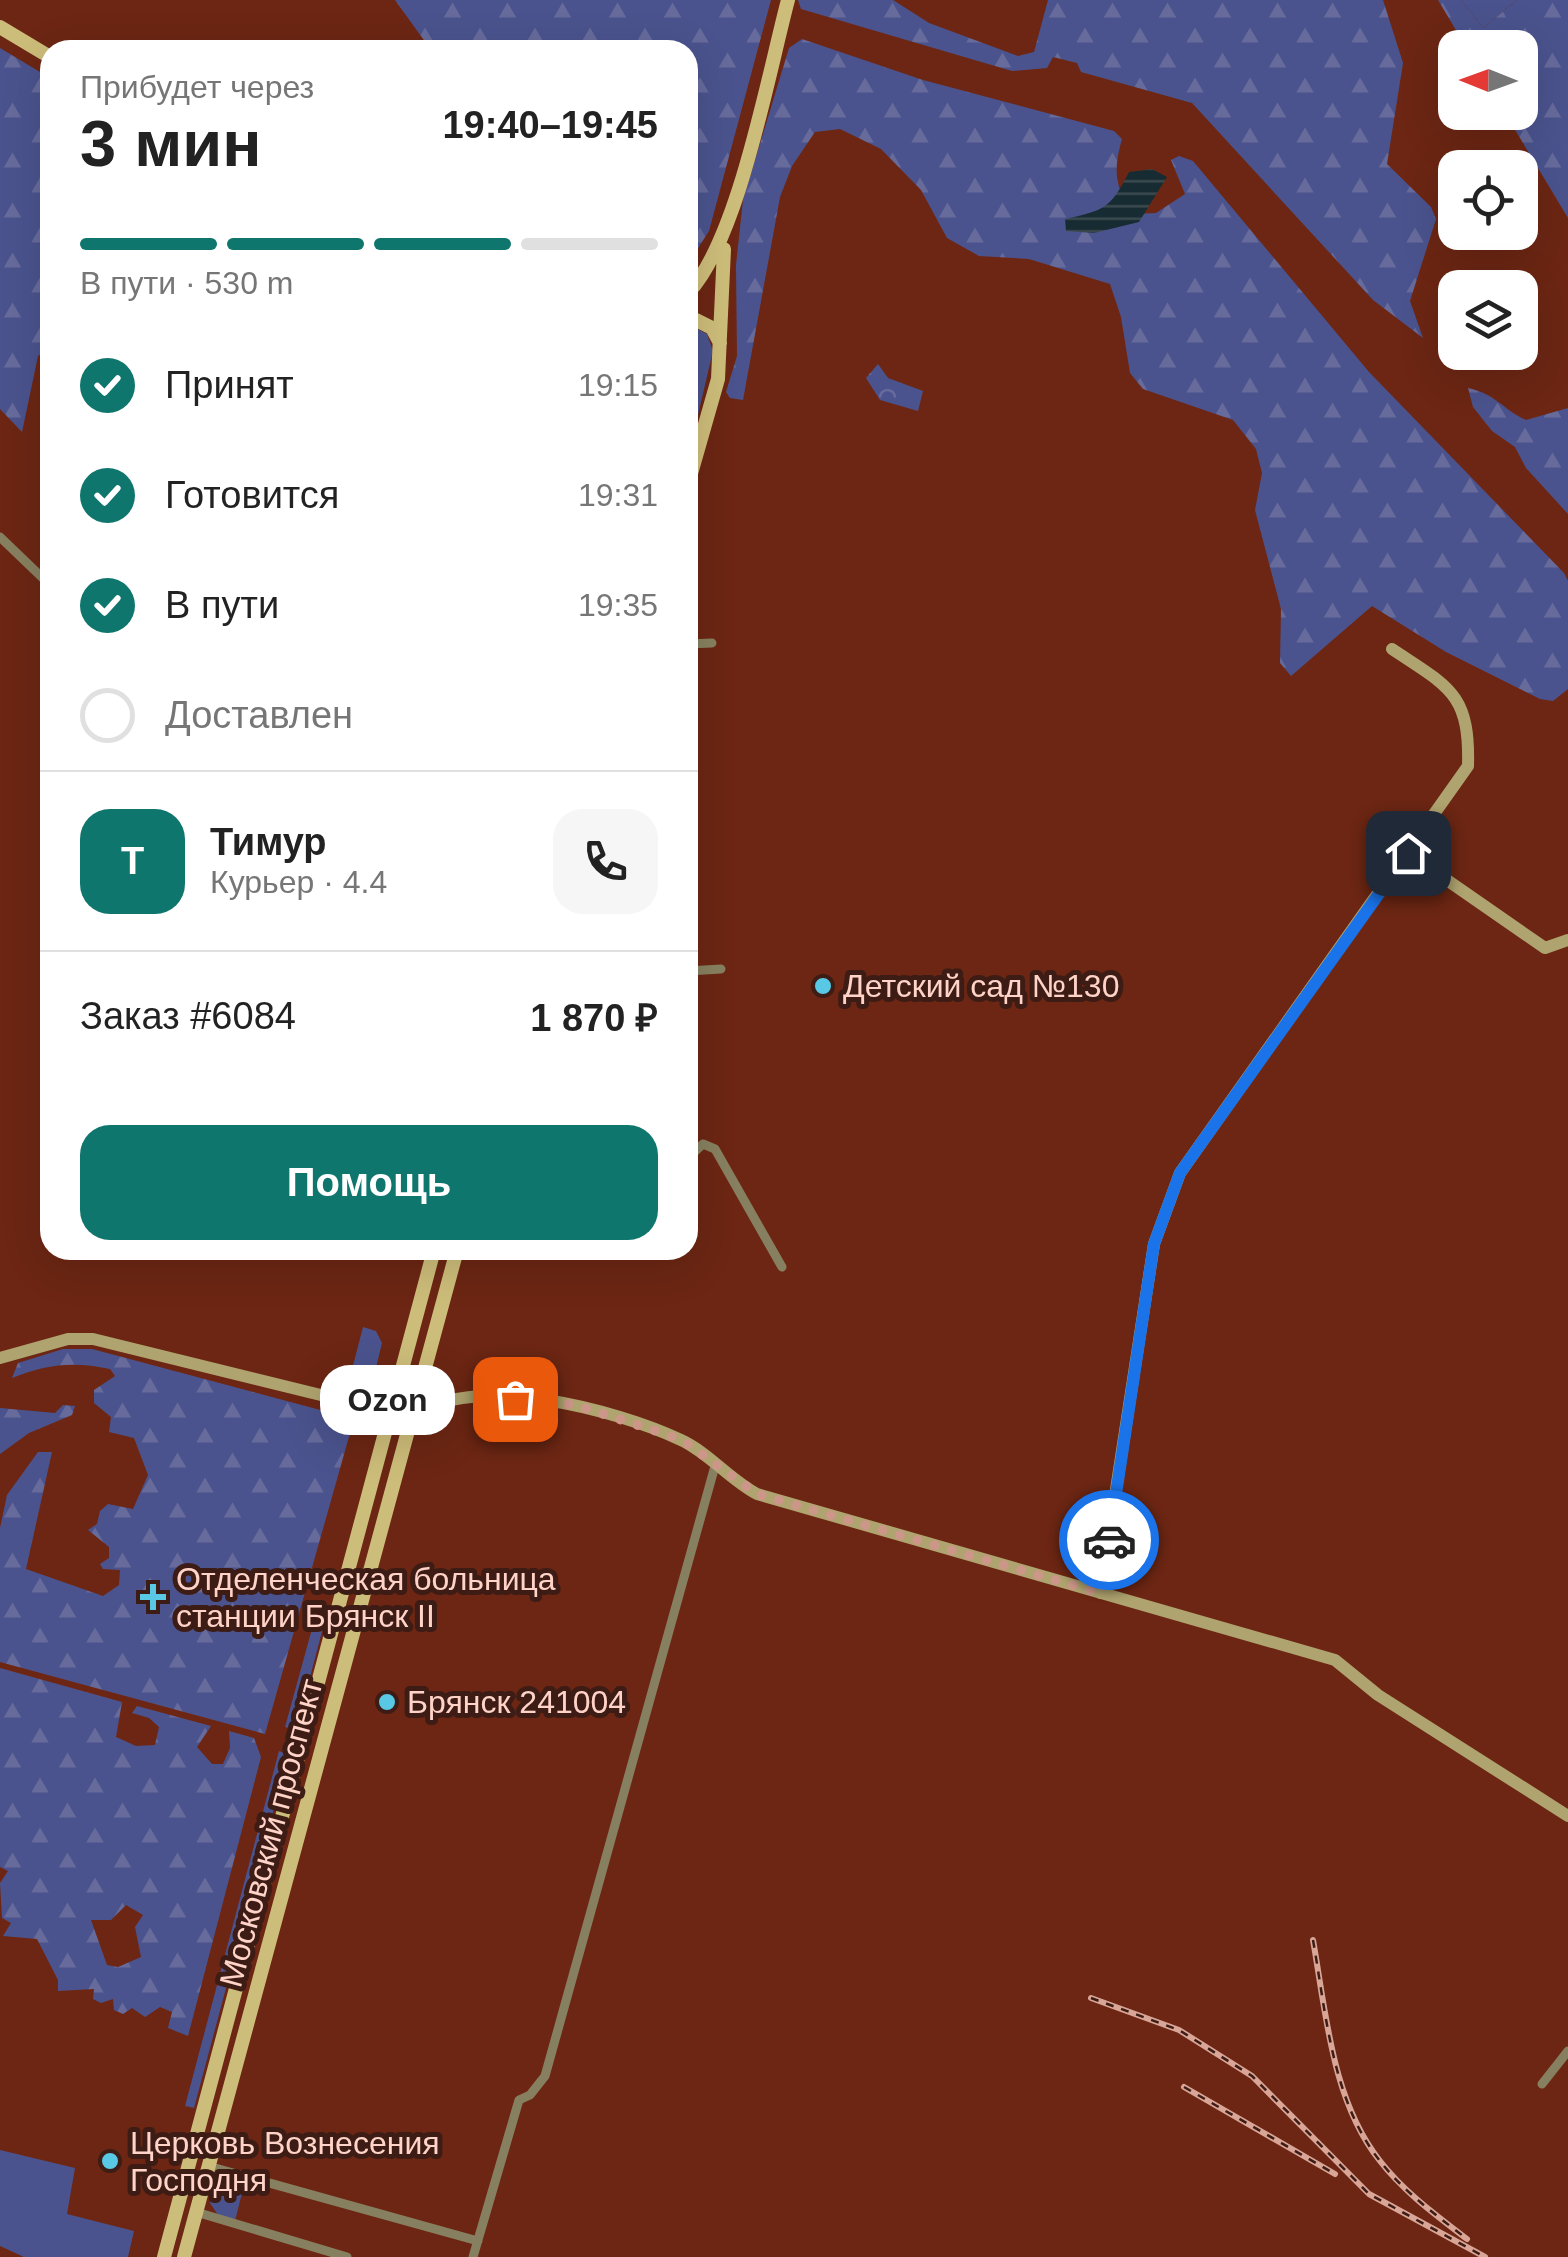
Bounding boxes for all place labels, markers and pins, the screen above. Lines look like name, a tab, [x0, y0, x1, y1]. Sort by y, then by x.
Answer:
pin	[1366, 811, 1451, 896]
place label: Детский сад №130	[843, 968, 1119, 1004]
marker: Детский сад №130	[812, 975, 834, 997]
pin	[473, 1357, 558, 1442]
callout: Ozon	[320, 1364, 455, 1434]
place label: Отделенческая больница станции Брянск II	[176, 1561, 556, 1634]
marker: Отделенческая больница станции Брянск II	[140, 1584, 166, 1610]
place label: Брянск 241004	[407, 1684, 626, 1720]
marker: Брянск 241004	[376, 1691, 398, 1713]
place label: Церковь Вознесения Господня	[130, 2125, 440, 2198]
marker: Церковь Вознесения Господня	[99, 2150, 121, 2172]

